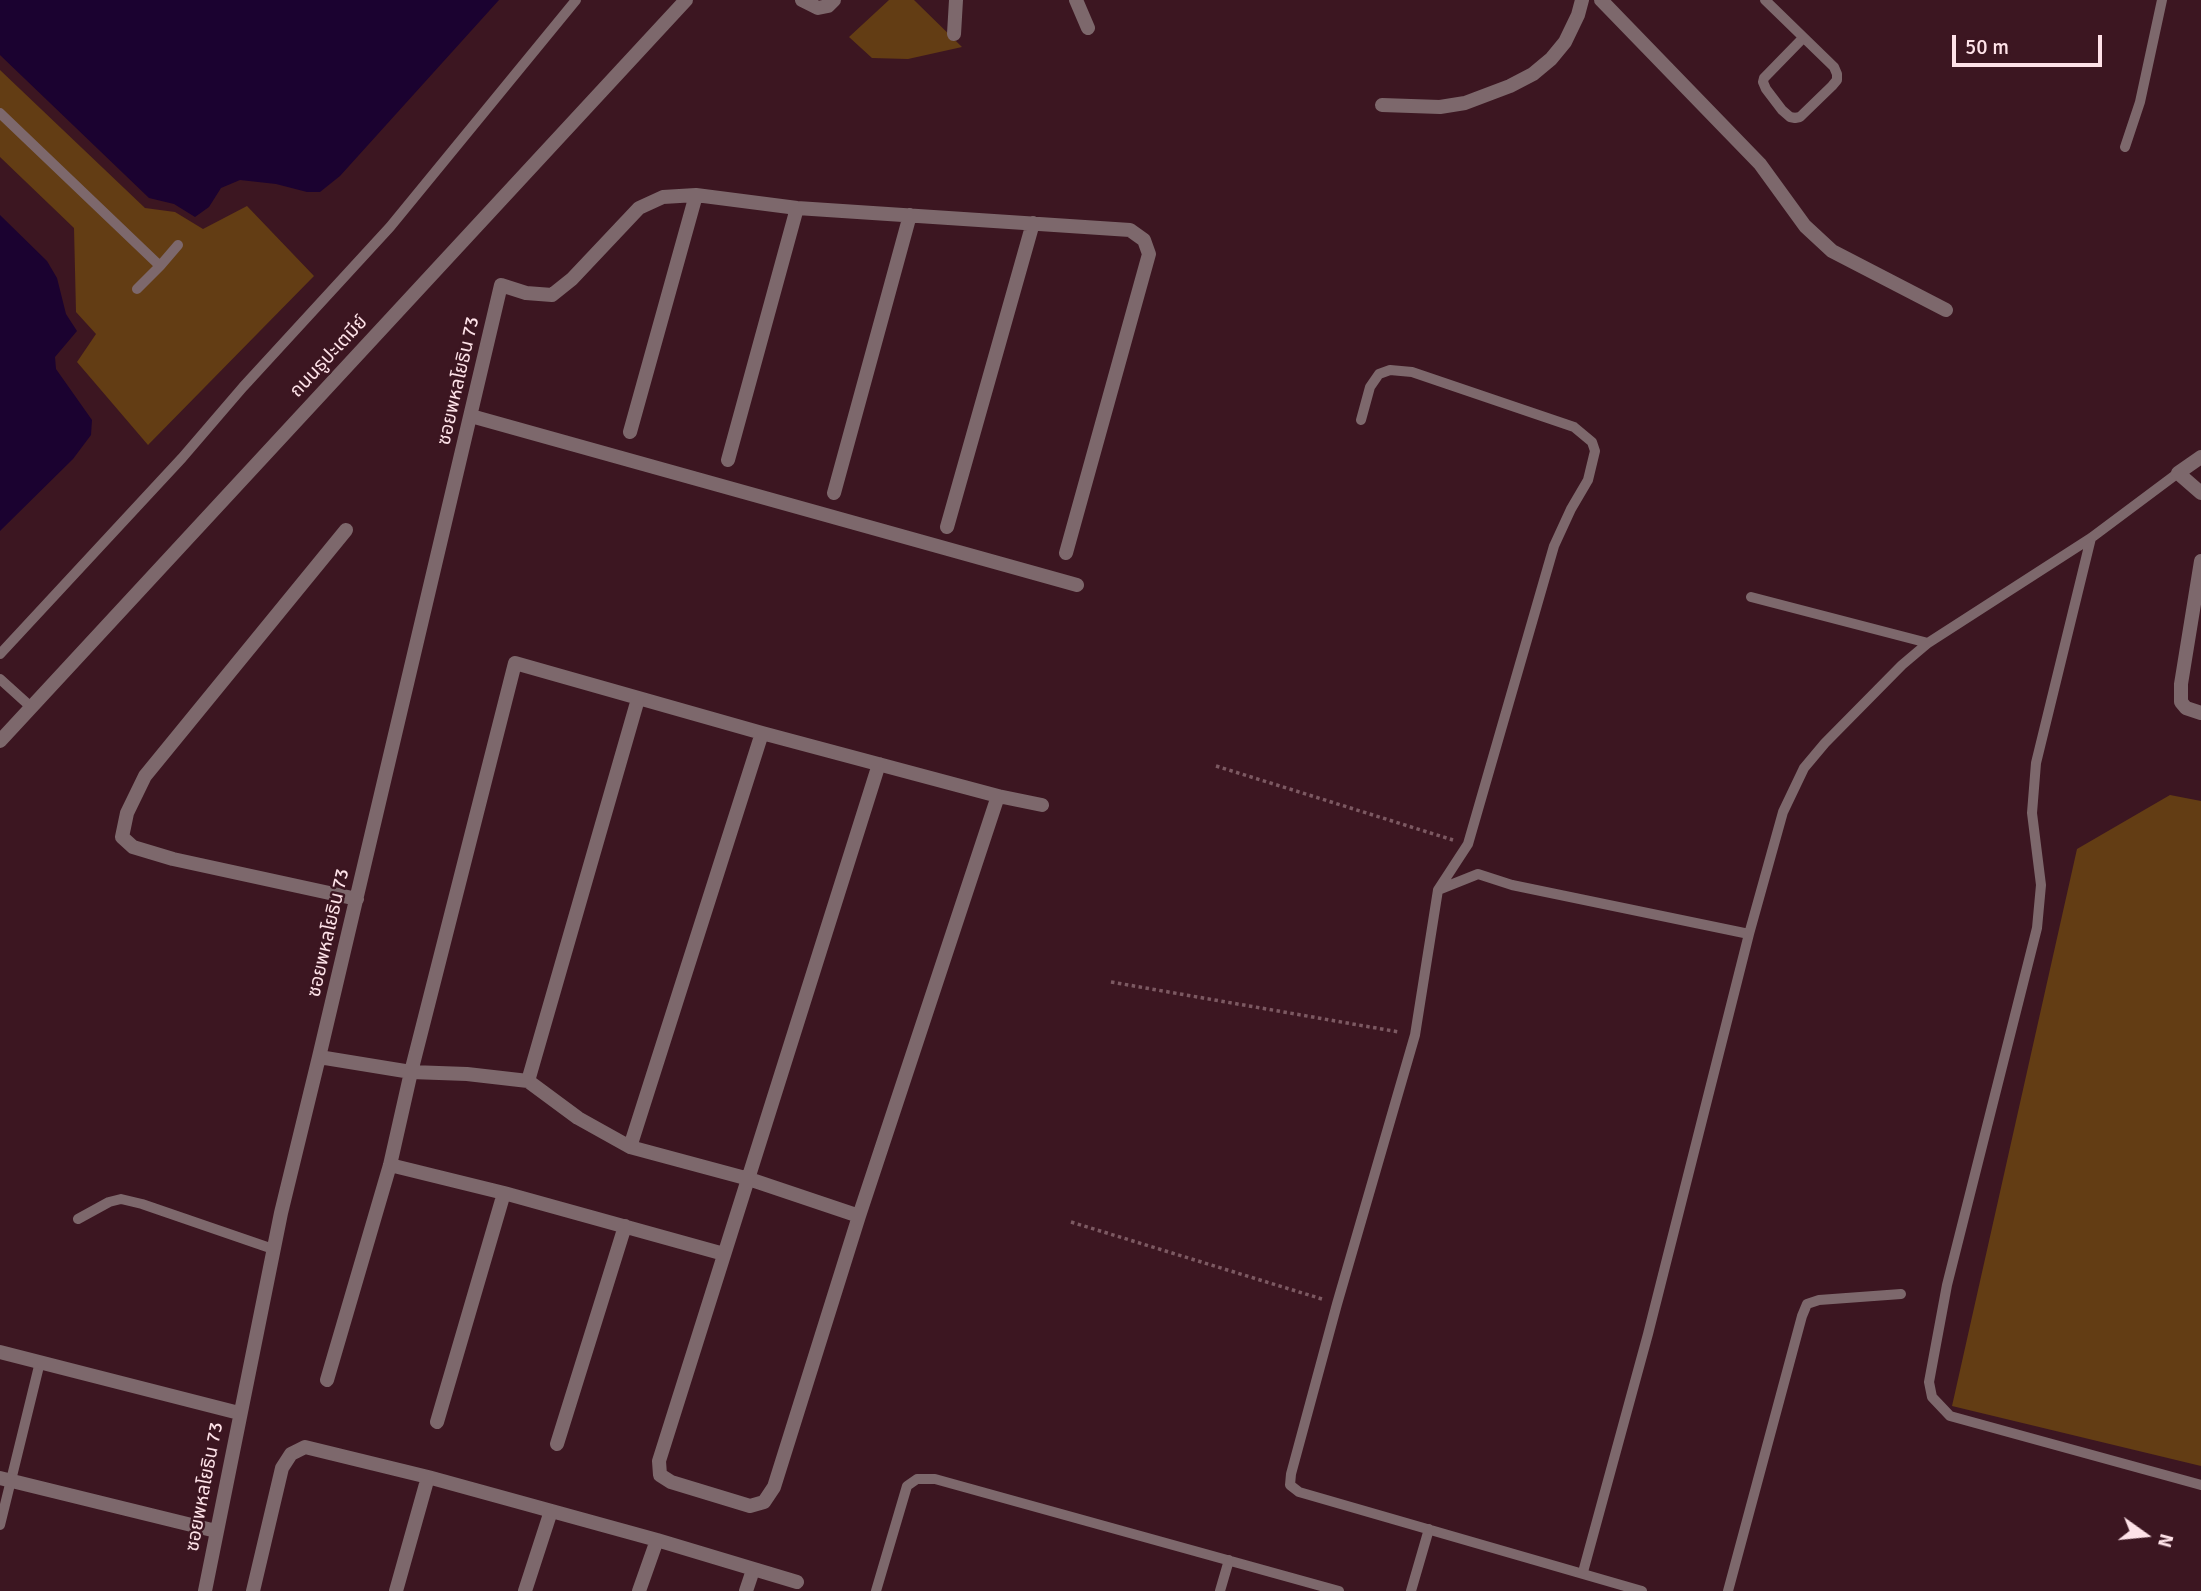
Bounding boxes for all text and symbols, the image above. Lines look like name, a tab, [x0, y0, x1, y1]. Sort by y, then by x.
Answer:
scale bar	[1956, 21, 2106, 65]
text: 50 m	[1965, 34, 2009, 60]
street label: ถนนธูปะเตมีย์	[285, 311, 373, 403]
street label: ซอยพหลโยธิน 73	[433, 315, 485, 447]
street label: ซอยพหลโยธิน 73	[303, 867, 355, 999]
street label: ซอยพหลโยธิน 73	[181, 1420, 229, 1554]
north arrow	[2110, 1500, 2180, 1570]
text: N	[2152, 1531, 2179, 1550]

